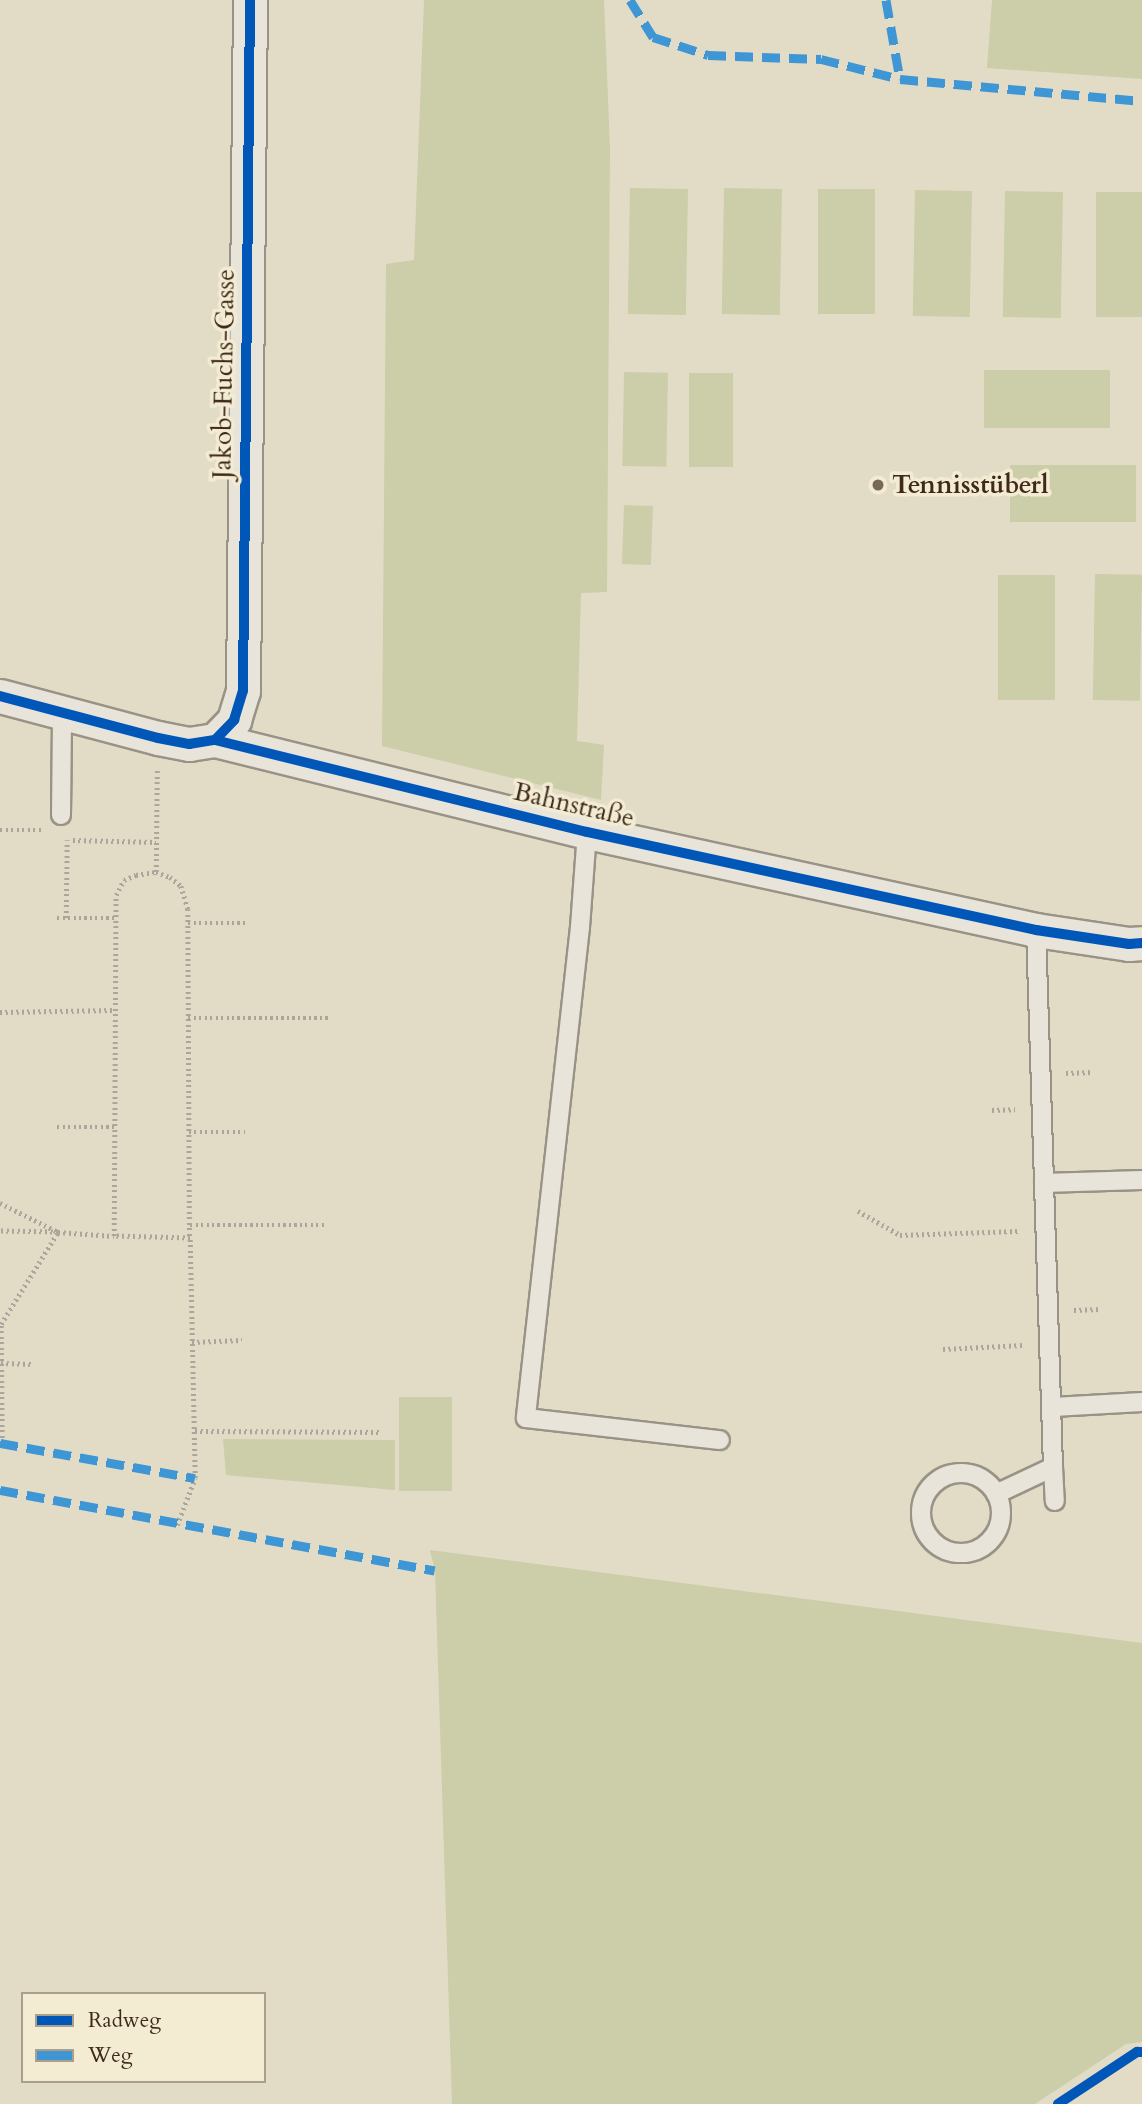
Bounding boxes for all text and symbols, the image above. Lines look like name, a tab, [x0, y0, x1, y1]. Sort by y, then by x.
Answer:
street label: Jakob-Fuchs-Gasse	[207, 269, 241, 479]
place label: Tennisstüberl	[892, 469, 1049, 501]
marker: Tennisstüberl	[870, 477, 886, 493]
street label: Bahnstraße	[511, 776, 637, 834]
legend	[21, 1992, 266, 2083]
text: Radweg	[88, 2006, 161, 2035]
text: Weg	[88, 2041, 133, 2070]

